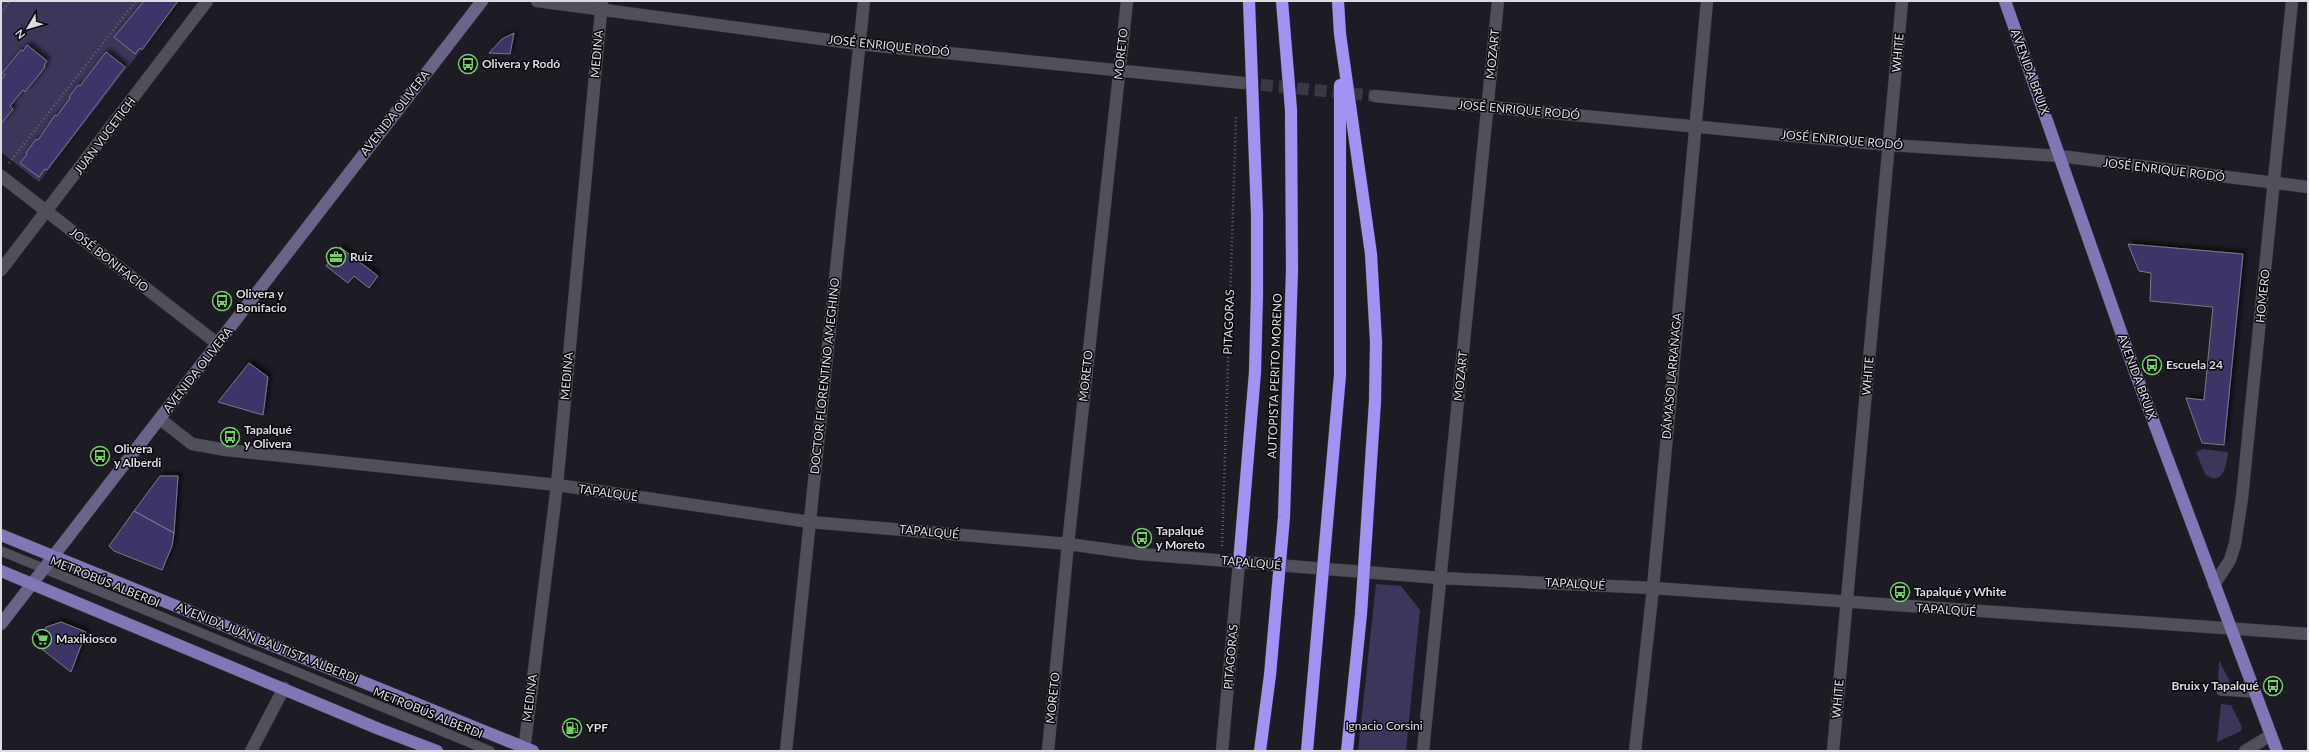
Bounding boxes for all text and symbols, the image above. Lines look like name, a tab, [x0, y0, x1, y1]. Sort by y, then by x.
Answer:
north arrow	[8, 8, 48, 48]
text: N	[12, 27, 27, 42]
street label: MORETO	[1110, 27, 1131, 80]
street label: AVENIDA BRUIX	[2008, 27, 2053, 117]
street label: MOZART	[1482, 28, 1503, 80]
street label: MEDINA	[587, 29, 606, 78]
street label: JOSÉ ENRIQUE RODÓ	[827, 32, 951, 59]
street label: WHITE	[1888, 33, 1907, 73]
bus stop icon: Olivera y Rodó	[457, 53, 479, 75]
place label: Olivera y Rodó	[482, 56, 560, 71]
street label: AVENIDA OLIVERA	[357, 66, 433, 159]
street label: JUAN VUCETICH	[71, 94, 139, 177]
street label: JOSÉ ENRIQUE RODÓ	[1457, 97, 1581, 122]
street label: JOSÉ ENRIQUE RODÓ	[1780, 127, 1904, 152]
street label: JOSÉ ENRIQUE RODÓ	[2102, 155, 2226, 184]
street label: JOSÉ BONIFACIO	[67, 224, 152, 295]
office icon: Ruiz	[325, 246, 347, 268]
place label: Ruiz	[350, 249, 373, 264]
street label: HOMERO	[2252, 268, 2273, 324]
street label: DOCTOR FLORENTINO AMEGHINO	[807, 277, 842, 475]
place label: Olivera y Bonifacio	[236, 286, 287, 315]
street label: PITAGORAS	[1220, 289, 1237, 355]
bus stop icon: Olivera y Bonifacio	[211, 290, 233, 312]
street label: AUTOPISTA PERITO MORENO	[1264, 293, 1285, 459]
street label: DÁMASO LARRAÑAGA	[1659, 311, 1685, 440]
street label: AVENIDA OLIVERA	[160, 323, 236, 416]
street label: AVENIDA BRUIX	[2115, 332, 2160, 422]
street label: MORETO	[1075, 349, 1096, 402]
street label: MOZART	[1450, 350, 1471, 402]
street label: MEDINA	[557, 351, 576, 400]
bus stop icon: Escuela 24	[2141, 354, 2163, 376]
street label: WHITE	[1858, 356, 1877, 396]
place label: Escuela 24	[2166, 357, 2223, 372]
place label: Tapalqué y Olivera	[244, 422, 292, 451]
bus stop icon: Tapalqué y Olivera	[219, 426, 241, 448]
place label: Olivera y Alberdi	[114, 441, 161, 470]
bus stop icon: Olivera y Alberdi	[89, 445, 111, 467]
street label: TAPALQUÉ	[577, 481, 639, 504]
street label: TAPALQUÉ	[898, 521, 960, 542]
place label: Tapalqué y Moreto	[1156, 523, 1205, 552]
bus stop icon: Tapalqué y Moreto	[1131, 527, 1153, 549]
street label: TAPALQUÉ	[1220, 552, 1282, 573]
street label: METROBÚS ALBERDI	[48, 553, 162, 610]
street label: TAPALQUÉ	[1545, 574, 1606, 593]
bus stop icon: Tapalqué y White	[1889, 581, 1911, 603]
place label: Tapalqué y White	[1914, 584, 2007, 599]
street label: AVENIDA JUAN BAUTISTA ALBERDI	[174, 599, 361, 686]
street label: TAPALQUÉ	[1915, 600, 1977, 619]
street label: PITAGORAS	[1220, 624, 1241, 690]
supermarket icon: Maxikiosco	[31, 628, 53, 650]
place label: Maxikiosco	[56, 631, 117, 646]
street label: MORETO	[1042, 671, 1063, 724]
street label: MEDINA	[519, 672, 540, 723]
bus stop icon: Bruix y Tapalqué	[2262, 675, 2284, 697]
place label: Bruix y Tapalqué	[2172, 678, 2260, 693]
street label: WHITE	[1828, 679, 1847, 719]
street label: METROBÚS ALBERDI	[371, 684, 485, 741]
fuel station icon: YPF	[561, 717, 583, 739]
park label: Ignacio Corsini	[1345, 718, 1423, 733]
place label: YPF	[585, 720, 608, 735]

